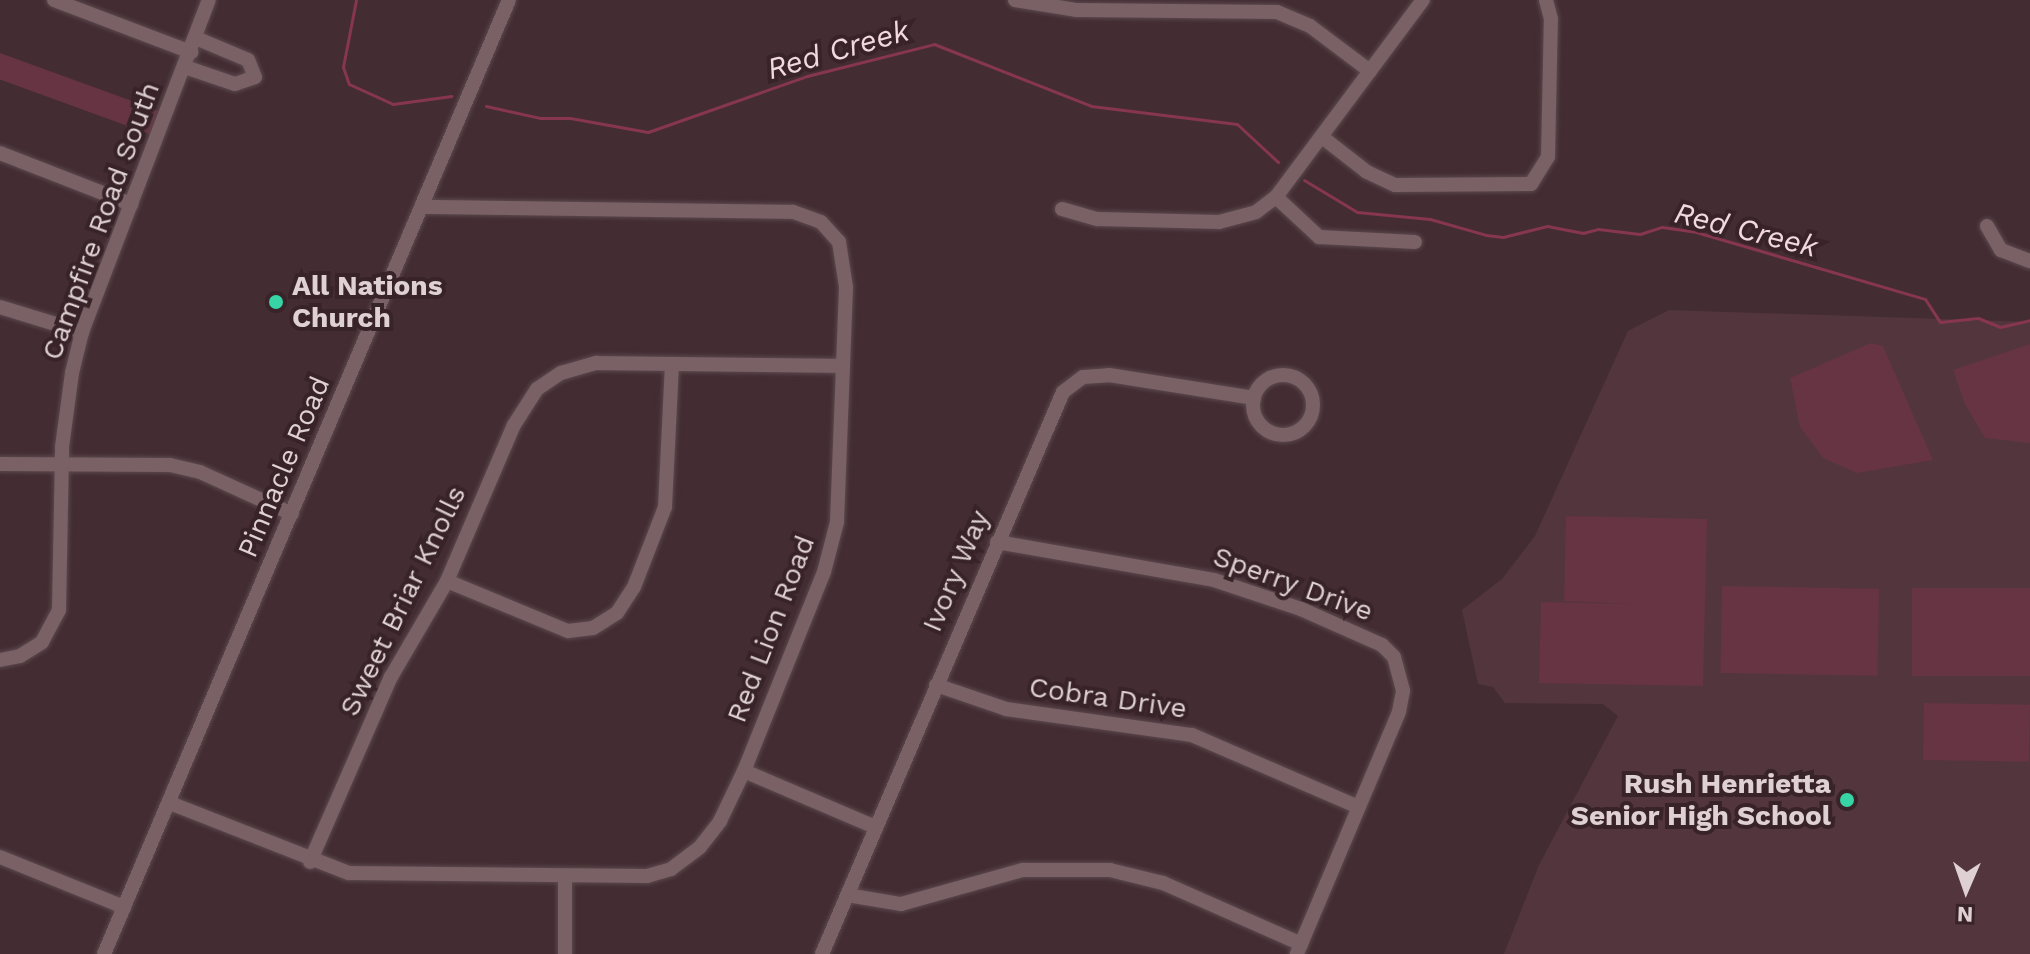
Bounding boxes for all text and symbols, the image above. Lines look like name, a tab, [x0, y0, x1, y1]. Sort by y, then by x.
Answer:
water label: Red Creek	[763, 13, 913, 87]
street label: Campfire Road South	[35, 78, 167, 364]
water label: Red Creek	[1671, 195, 1821, 265]
place label: All Nations Church	[292, 269, 443, 335]
marker: All Nations Church	[267, 293, 285, 311]
street label: Pinnacle Road	[231, 371, 337, 563]
street label: Sweet Briar Knolls	[333, 480, 473, 722]
street label: Ivory Way	[915, 504, 997, 638]
street label: Red Lion Road	[720, 531, 822, 727]
street label: Sperry Drive	[1208, 539, 1378, 629]
street label: Cobra Drive	[1027, 670, 1189, 726]
place label: Rush Henrietta Senior High School	[1570, 767, 1831, 833]
marker: Rush Henrietta Senior High School	[1838, 791, 1856, 809]
north arrow	[1926, 850, 2006, 930]
text: N	[1957, 902, 1974, 927]

